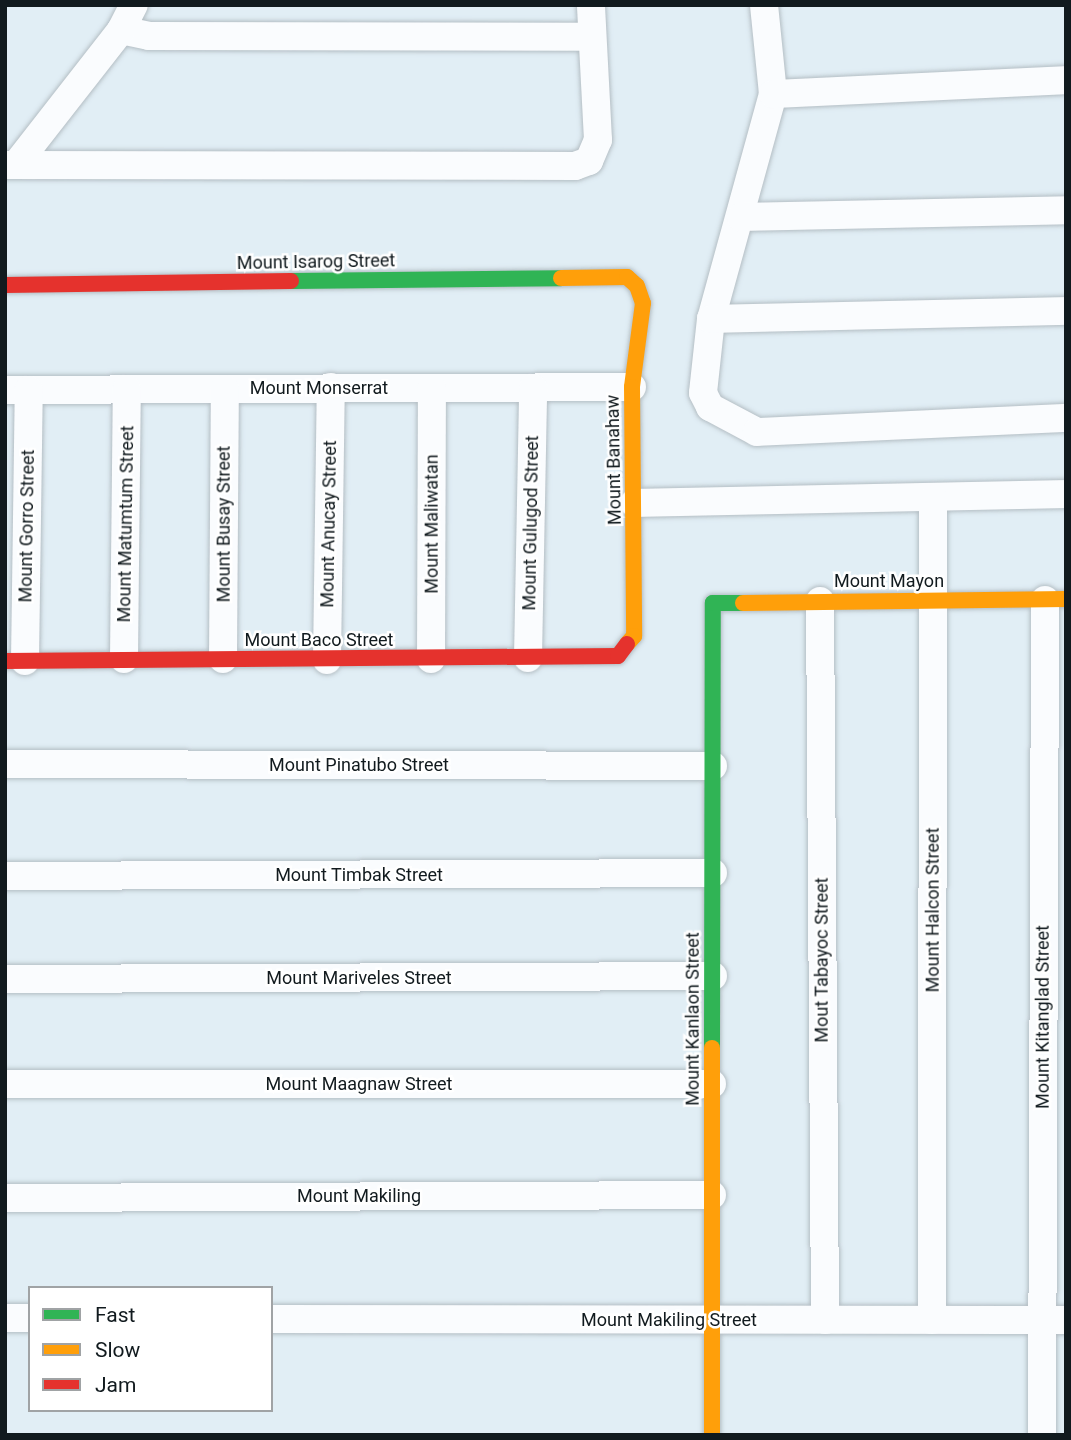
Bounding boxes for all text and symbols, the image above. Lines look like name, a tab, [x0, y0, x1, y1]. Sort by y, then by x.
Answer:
street label: Mount Isarog Street	[237, 250, 395, 274]
street label: Mount Monserrat	[250, 377, 388, 399]
street label: Mount Banahaw	[602, 395, 626, 525]
street label: Mount Matumtum Street	[113, 425, 139, 623]
street label: Mount Gulugod Street	[519, 435, 543, 611]
street label: Mount Anucay Street	[317, 440, 341, 608]
street label: Mount Busay Street	[213, 446, 235, 602]
street label: Mount Gorro Street	[15, 449, 39, 603]
street label: Mount Maliwatan	[421, 454, 443, 594]
street label: Mount Mayon	[834, 570, 944, 592]
street label: Mount Baco Street	[245, 629, 393, 651]
street label: Mount Pinatubo Street	[269, 754, 449, 776]
street label: Mount Halcon Street	[922, 828, 944, 992]
street label: Mount Timbak Street	[275, 864, 443, 886]
street label: Mout Tabayoc Street	[811, 877, 833, 1043]
street label: Mount Kitanglad Street	[1032, 925, 1054, 1109]
street label: Mount Kanlaon Street	[682, 932, 704, 1106]
street label: Mount Mariveles Street	[266, 967, 452, 989]
street label: Mount Maagnaw Street	[266, 1073, 452, 1095]
street label: Mount Makiling	[297, 1185, 421, 1207]
legend	[28, 1286, 273, 1412]
text: Fast	[95, 1303, 135, 1327]
street label: Mount Makiling Street	[581, 1309, 757, 1331]
text: Slow	[95, 1338, 140, 1362]
text: Jam	[95, 1373, 136, 1397]

